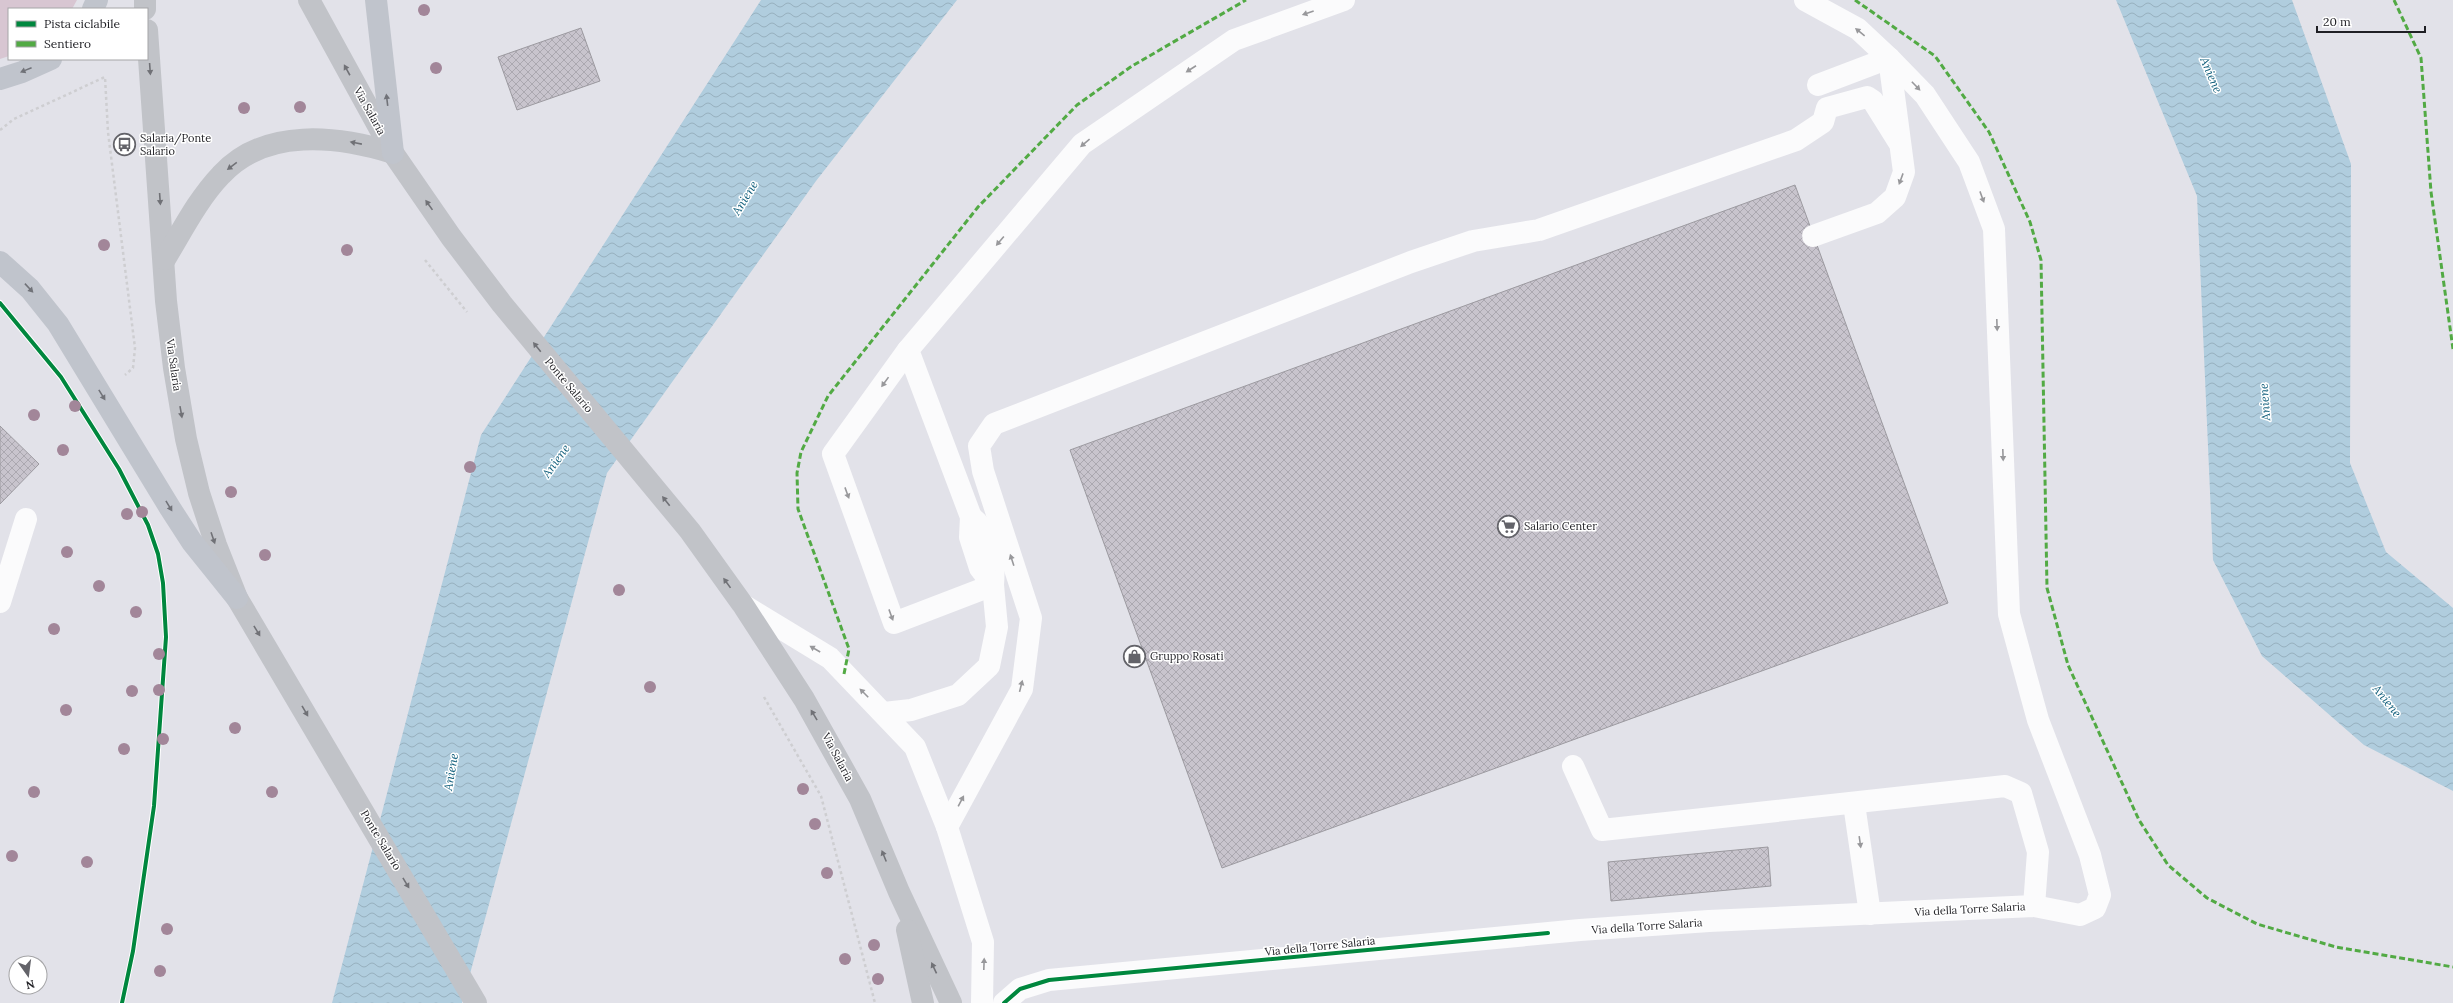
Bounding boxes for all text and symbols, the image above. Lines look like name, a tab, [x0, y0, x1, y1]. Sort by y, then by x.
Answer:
legend	[8, 8, 148, 60]
scale bar	[2317, 8, 2425, 34]
one-way arrow	[1301, 10, 1313, 16]
text: 20 m	[2323, 14, 2351, 29]
text: Pista ciclabile	[44, 16, 120, 31]
one-way arrow	[1855, 27, 1866, 36]
text: Sentiero	[44, 36, 91, 51]
water label: Aniene	[2197, 54, 2226, 95]
one-way arrow	[147, 63, 153, 75]
one-way arrow	[343, 64, 350, 76]
one-way arrow	[1185, 65, 1197, 72]
one-way arrow	[19, 68, 31, 74]
one-way arrow	[1911, 81, 1921, 91]
street label: Via Salaria	[351, 84, 389, 138]
one-way arrow	[384, 94, 390, 106]
bus stop icon: Salaria/Ponte Salario	[112, 131, 138, 157]
place label: Salaria/Ponte Salario	[140, 131, 211, 158]
one-way arrow	[1079, 139, 1090, 148]
one-way arrow	[349, 140, 362, 146]
one-way arrow	[226, 162, 237, 170]
one-way arrow	[1898, 173, 1904, 185]
water label: Aniene	[728, 178, 761, 218]
one-way arrow	[1979, 191, 1985, 203]
one-way arrow	[157, 193, 164, 205]
one-way arrow	[425, 200, 433, 211]
one-way arrow	[995, 236, 1004, 247]
one-way arrow	[24, 283, 33, 293]
one-way arrow	[1994, 319, 2001, 331]
street label: Via Salaria	[163, 337, 185, 392]
one-way arrow	[533, 342, 542, 353]
street label: Ponte Salario	[542, 355, 596, 415]
one-way arrow	[881, 376, 889, 387]
water label: Aniene	[2256, 382, 2273, 422]
one-way arrow	[99, 389, 106, 401]
one-way arrow	[178, 406, 184, 418]
water label: Aniene	[538, 441, 573, 481]
one-way arrow	[1999, 449, 2006, 461]
one-way arrow	[844, 487, 850, 499]
one-way arrow	[662, 495, 670, 506]
one-way arrow	[165, 501, 173, 511]
supermarket icon: Salario Center	[1496, 513, 1522, 539]
place label: Salario Center	[1524, 519, 1597, 533]
one-way arrow	[210, 532, 216, 544]
one-way arrow	[1009, 554, 1015, 566]
one-way arrow	[723, 578, 731, 588]
one-way arrow	[888, 609, 894, 621]
one-way arrow	[254, 625, 261, 637]
shop icon: Gruppo Rosati	[1122, 643, 1148, 669]
one-way arrow	[810, 645, 820, 653]
place label: Gruppo Rosati	[1150, 649, 1223, 663]
one-way arrow	[1018, 680, 1024, 692]
water label: Aniene	[2369, 681, 2405, 720]
one-way arrow	[859, 688, 869, 698]
one-way arrow	[301, 705, 308, 717]
one-way arrow	[810, 710, 818, 720]
street label: Via Salaria	[819, 730, 857, 784]
water label: Aniene	[440, 752, 461, 793]
one-way arrow	[958, 795, 965, 807]
street label: Ponte Salario	[358, 807, 404, 873]
one-way arrow	[1857, 836, 1863, 848]
one-way arrow	[881, 849, 887, 861]
one-way arrow	[403, 877, 410, 889]
street label: Via della Torre Salaria	[1913, 899, 2026, 919]
street label: Via della Torre Salaria	[1590, 915, 1703, 937]
street label: Via della Torre Salaria	[1263, 933, 1376, 959]
north arrow	[8, 955, 48, 995]
one-way arrow	[981, 958, 988, 970]
one-way arrow	[931, 962, 937, 973]
text: N	[24, 977, 36, 993]

